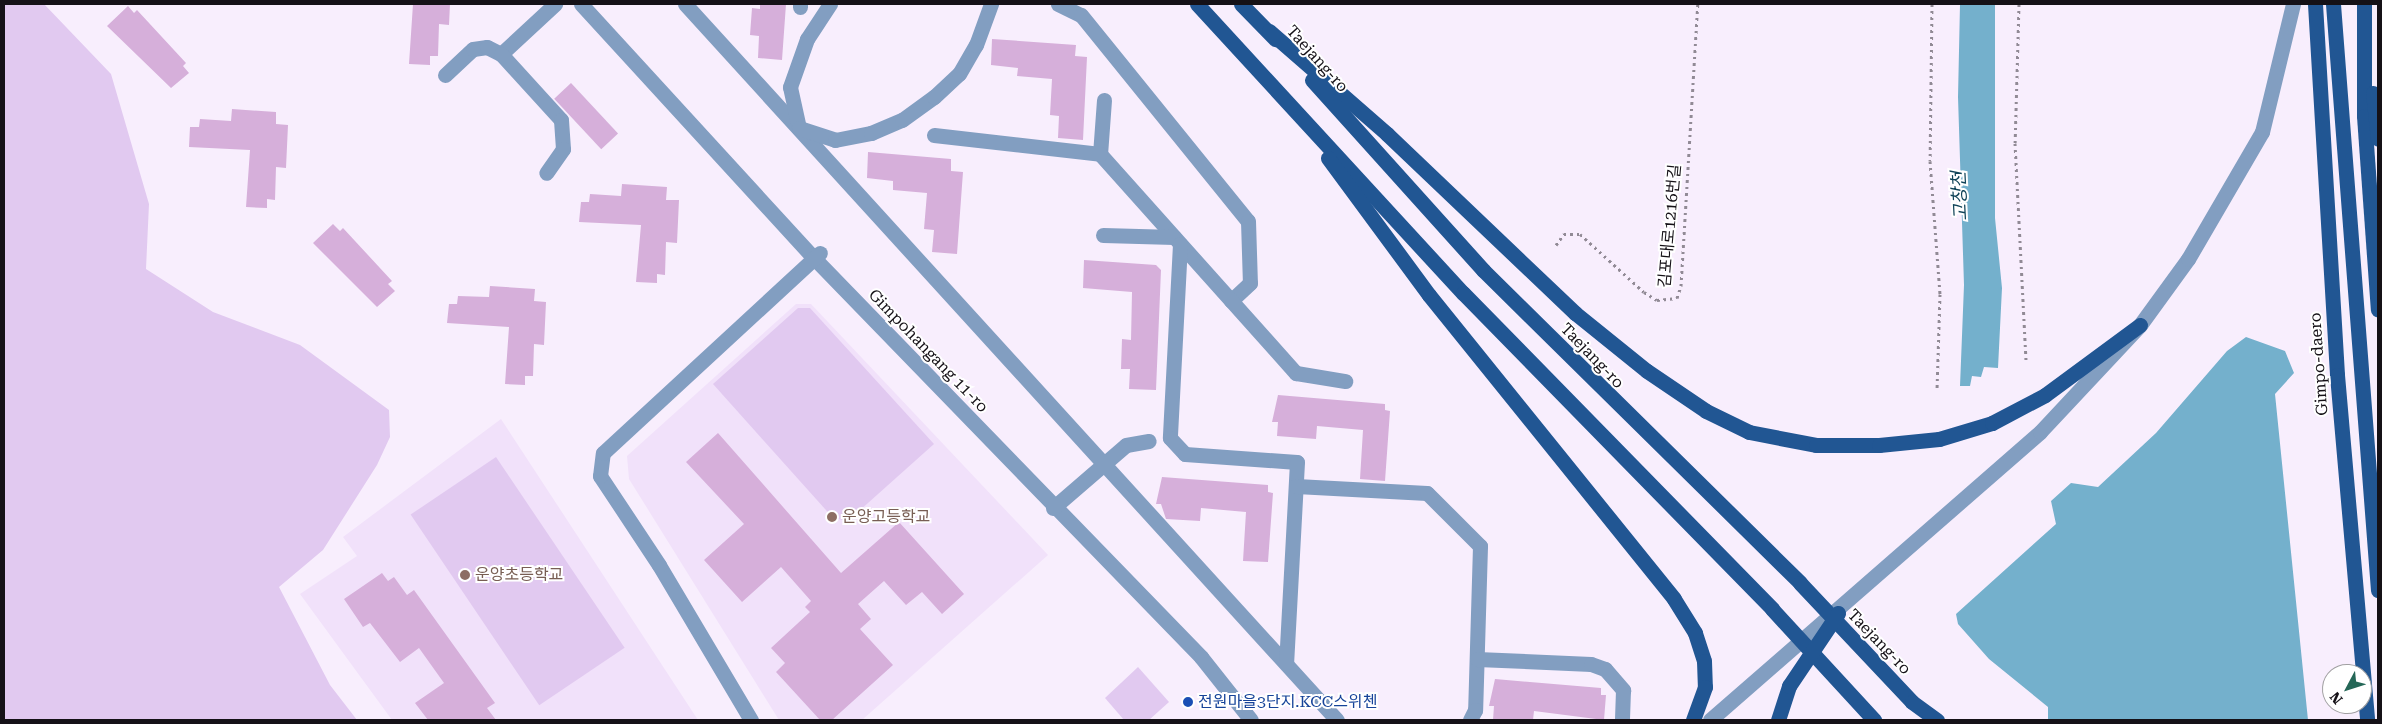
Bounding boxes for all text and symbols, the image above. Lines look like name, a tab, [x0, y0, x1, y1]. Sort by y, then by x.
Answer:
street label: Taejang-ro	[1282, 22, 1352, 96]
street label: 김포대로1216번길	[1655, 163, 1685, 289]
water label: 고창천	[1948, 171, 1972, 221]
street label: Gimpohangang 11-ro	[864, 285, 992, 417]
street label: Gimpo-daero	[2306, 312, 2332, 416]
street label: Taejang-ro	[1556, 319, 1628, 393]
place label: 운양고등학교	[842, 507, 930, 527]
marker: 운양고등학교	[826, 511, 838, 523]
place label: 운양초등학교	[475, 565, 563, 585]
marker: 운양초등학교	[459, 569, 471, 581]
street label: Taejang-ro	[1843, 605, 1915, 679]
north arrow	[2322, 664, 2372, 714]
text: N	[2327, 689, 2346, 707]
place label: 전원마을3단지.KCC스위첸	[1198, 692, 1377, 712]
marker: 전원마을3단지.KCC스위첸	[1182, 696, 1194, 708]

